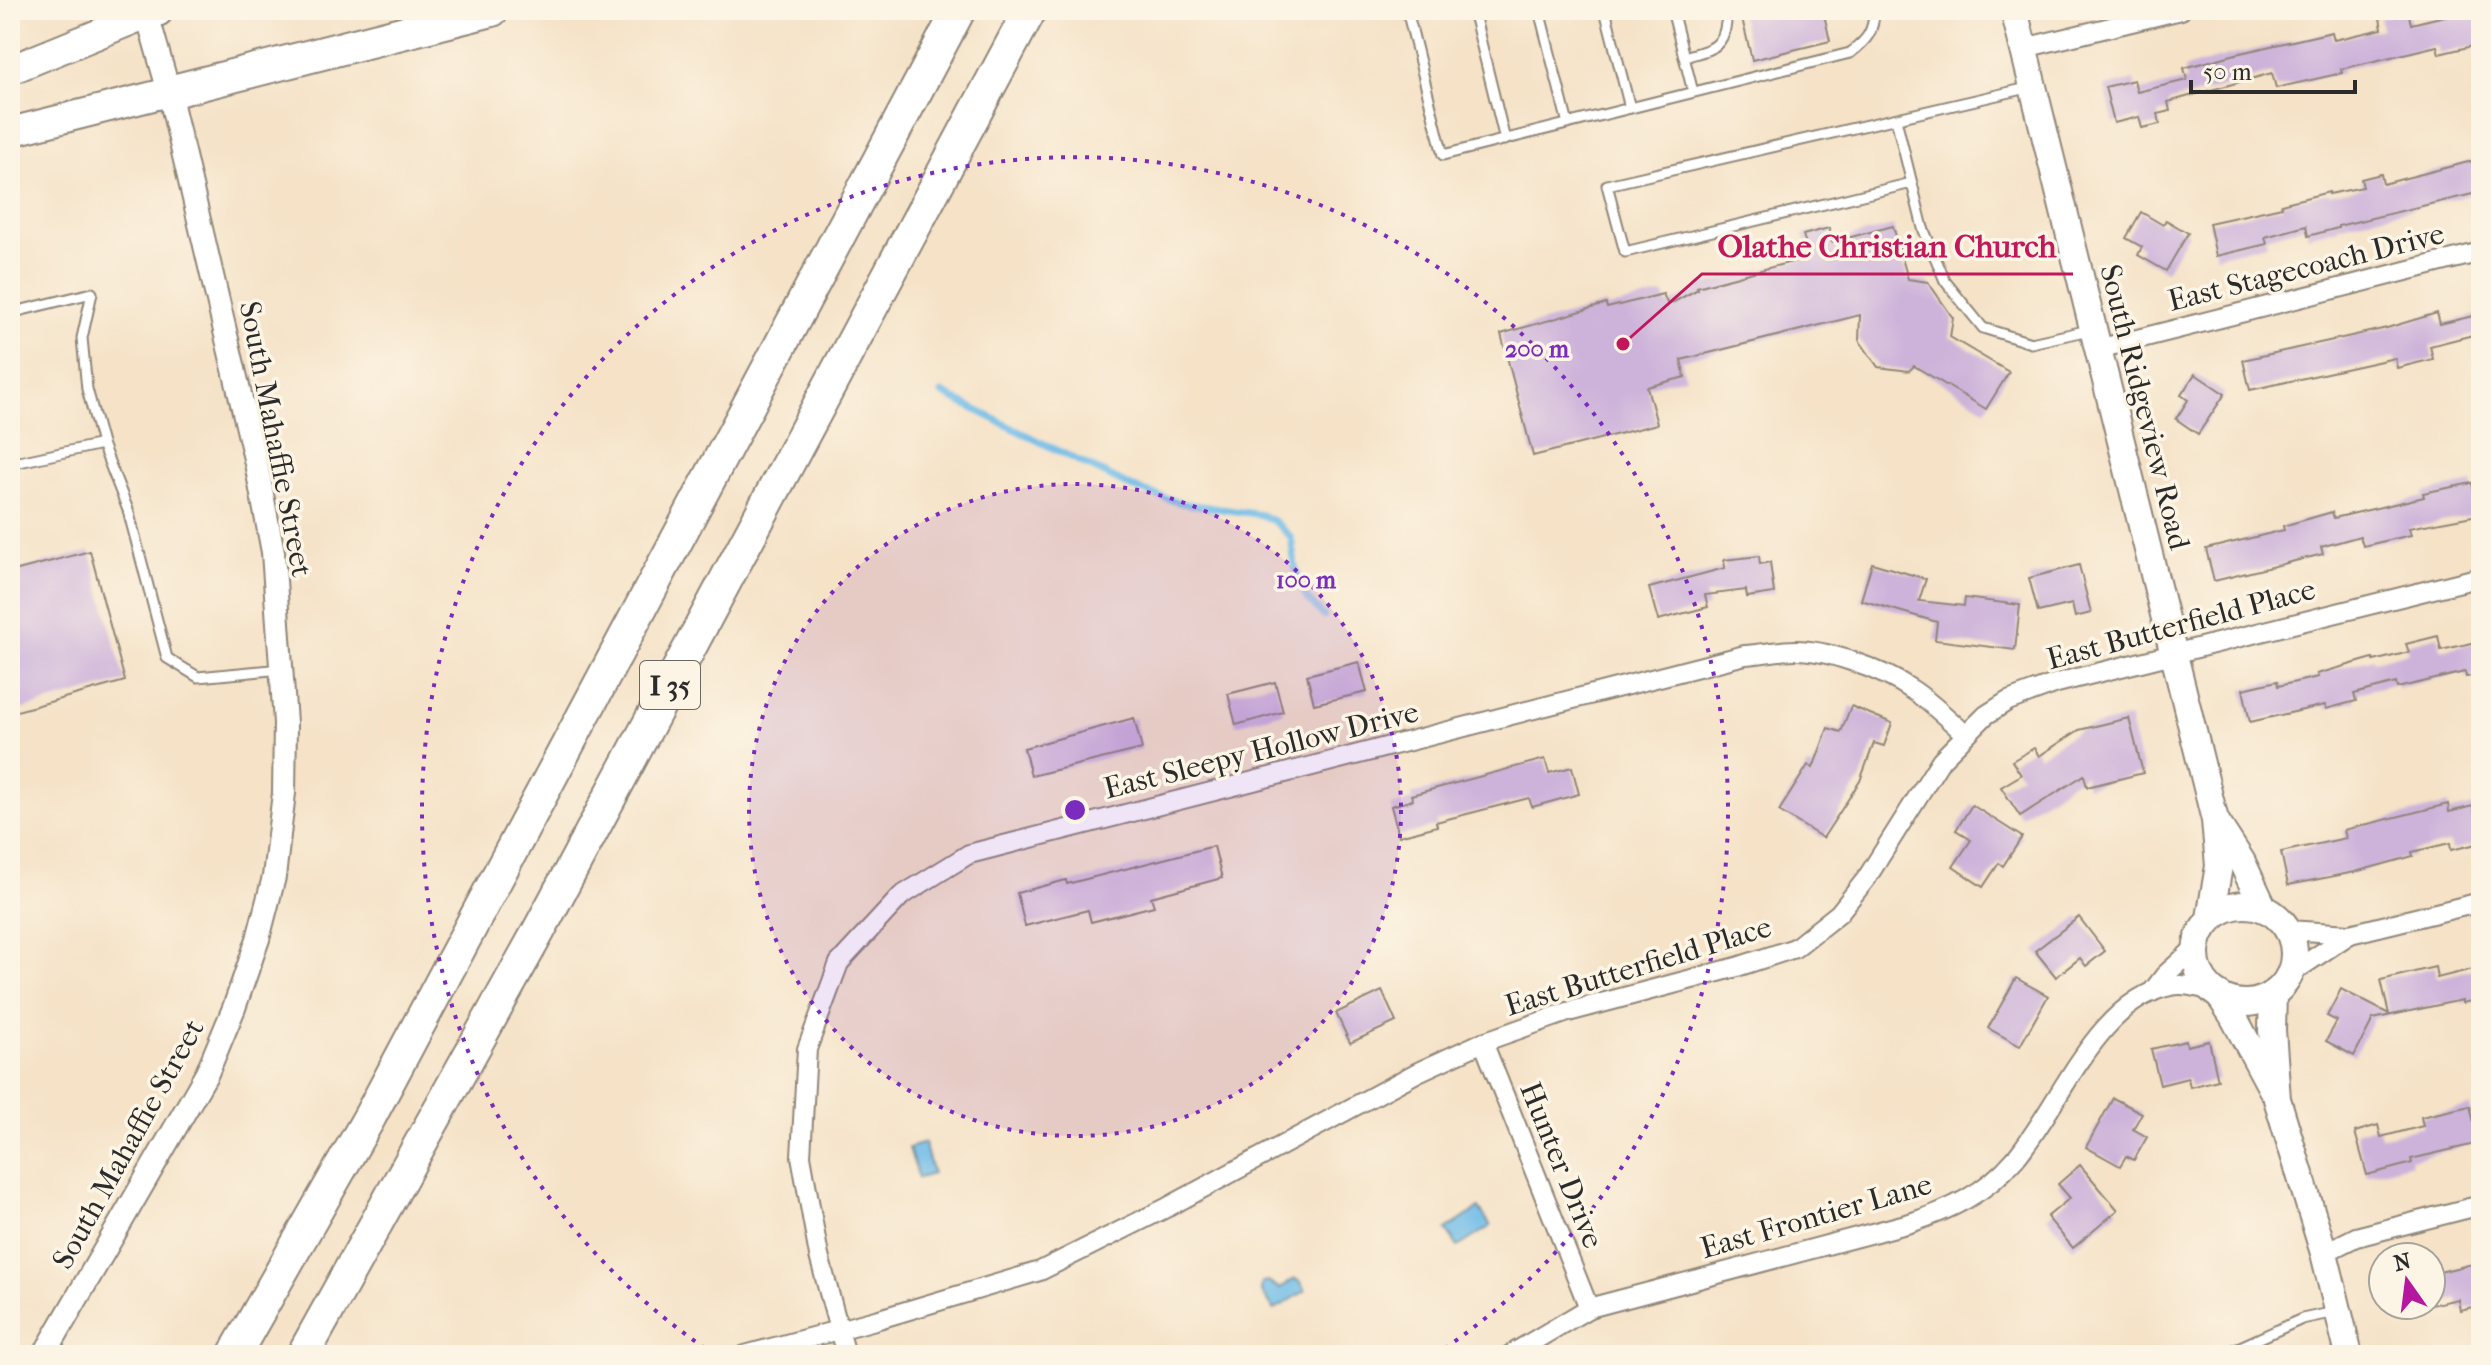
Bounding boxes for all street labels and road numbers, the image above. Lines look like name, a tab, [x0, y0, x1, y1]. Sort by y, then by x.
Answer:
street label: East Stagecoach Drive	[2164, 216, 2448, 319]
street label: South Ridgeview Road	[2092, 261, 2197, 554]
street label: South Mahaffie Street	[232, 298, 319, 580]
street label: East Butterfield Place	[2043, 572, 2319, 677]
road number: I 35	[640, 661, 700, 709]
street label: East Sleepy Hollow Drive	[1100, 694, 1422, 807]
street label: East Butterfield Place	[1501, 909, 1776, 1024]
street label: South Mahaffie Street	[45, 1013, 212, 1275]
street label: Hunter Drive	[1512, 1077, 1611, 1253]
street label: East Frontier Lane	[1697, 1167, 1936, 1266]

